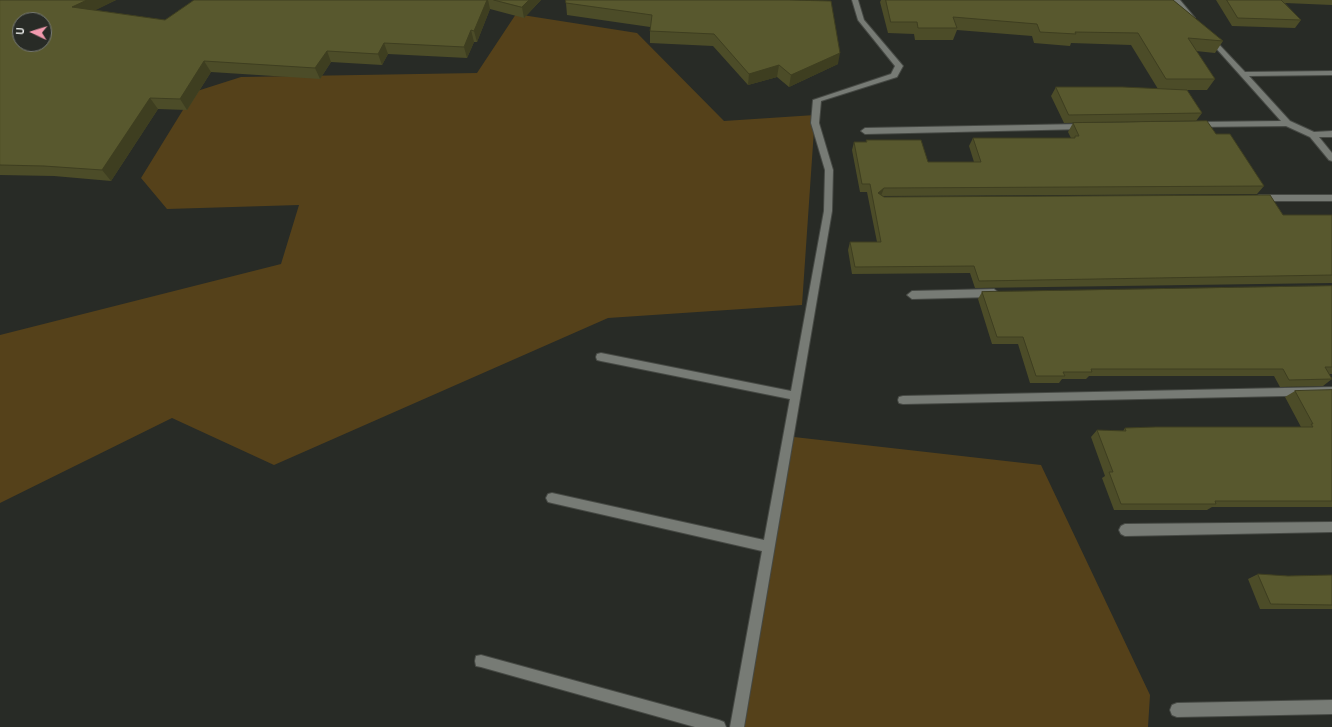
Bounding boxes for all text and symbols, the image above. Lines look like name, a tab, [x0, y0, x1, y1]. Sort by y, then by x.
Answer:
north arrow	[12, 12, 52, 52]
text: U	[14, 27, 27, 35]

